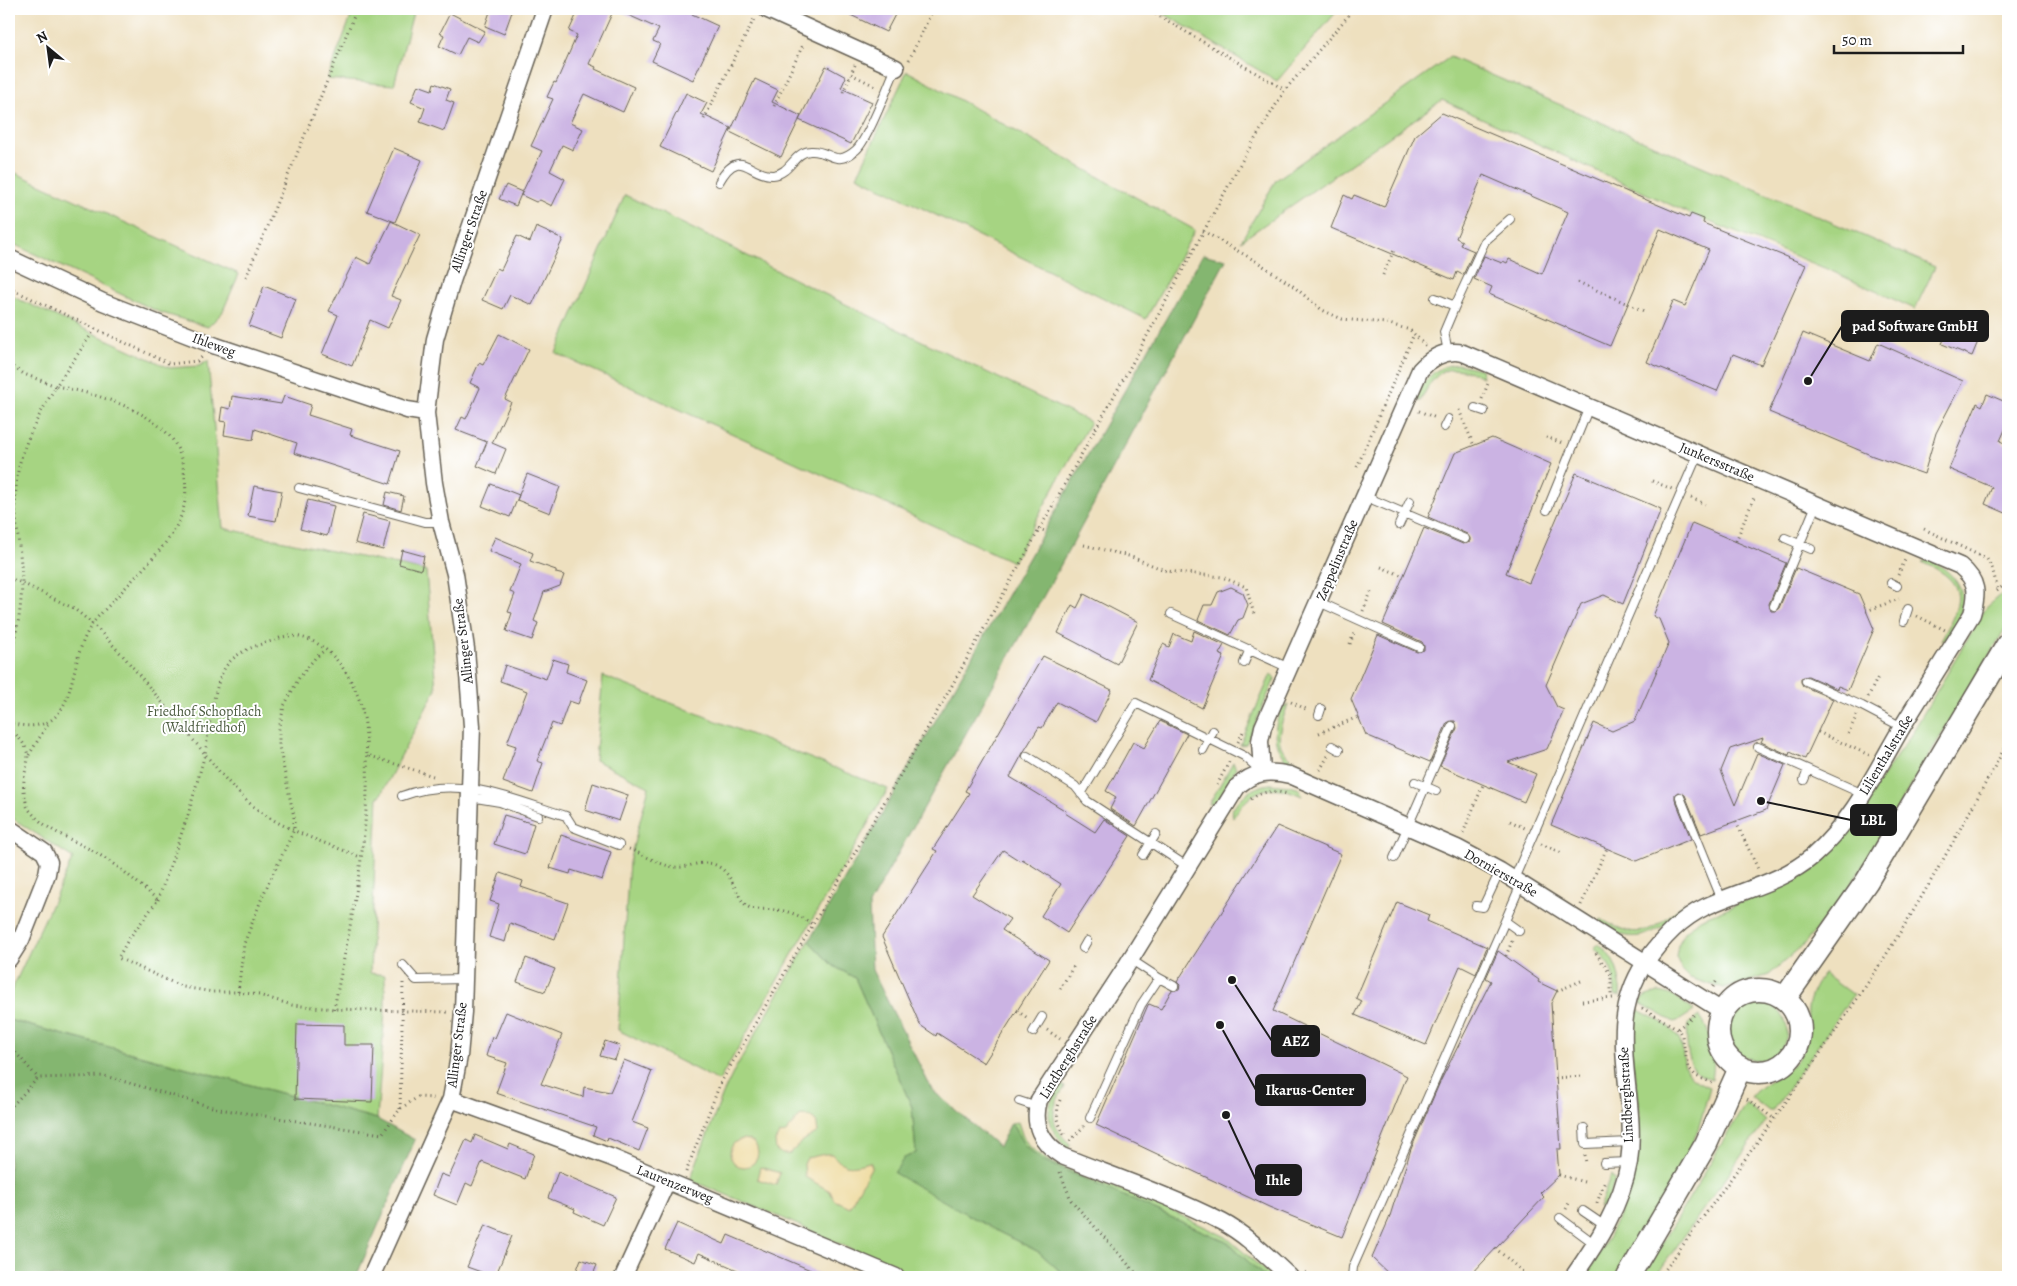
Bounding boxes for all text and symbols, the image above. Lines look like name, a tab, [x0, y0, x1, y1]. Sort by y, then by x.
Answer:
north arrow	[22, 22, 72, 72]
scale bar	[1834, 22, 1963, 54]
text: N	[33, 26, 51, 48]
text: 50 m	[1842, 30, 1872, 50]
street label: Allinger Straße	[446, 187, 492, 276]
callout: pad Software GmbH	[1842, 311, 1988, 341]
text: pad Software GmbH	[1852, 316, 1978, 336]
street label: Ihleweg	[190, 328, 238, 362]
street label: Junkersstraße	[1677, 438, 1757, 486]
street label: Zeppelinstraße	[1311, 516, 1363, 604]
street label: Allinger Straße	[448, 597, 478, 686]
park label: Friedhof Schopflach (Waldfriedhof)	[147, 702, 262, 737]
street label: Lilienthalstraße	[1854, 711, 1918, 799]
callout: LBL	[1851, 805, 1896, 835]
text: LBL	[1860, 810, 1886, 830]
street label: Dornierstraße	[1461, 844, 1541, 902]
street label: Allinger Straße	[442, 1001, 472, 1090]
street label: Lindberghstraße	[1035, 1011, 1101, 1103]
callout: AEZ	[1272, 1026, 1319, 1056]
text: AEZ	[1281, 1031, 1310, 1051]
street label: Lindberghstraße	[1614, 1047, 1638, 1143]
callout: Ikarus-Center	[1256, 1075, 1365, 1105]
text: Ikarus-Center	[1266, 1080, 1354, 1100]
street label: Laurenzerweg	[634, 1160, 716, 1208]
callout: Ihle	[1256, 1165, 1301, 1195]
text: Ihle	[1266, 1170, 1290, 1190]

